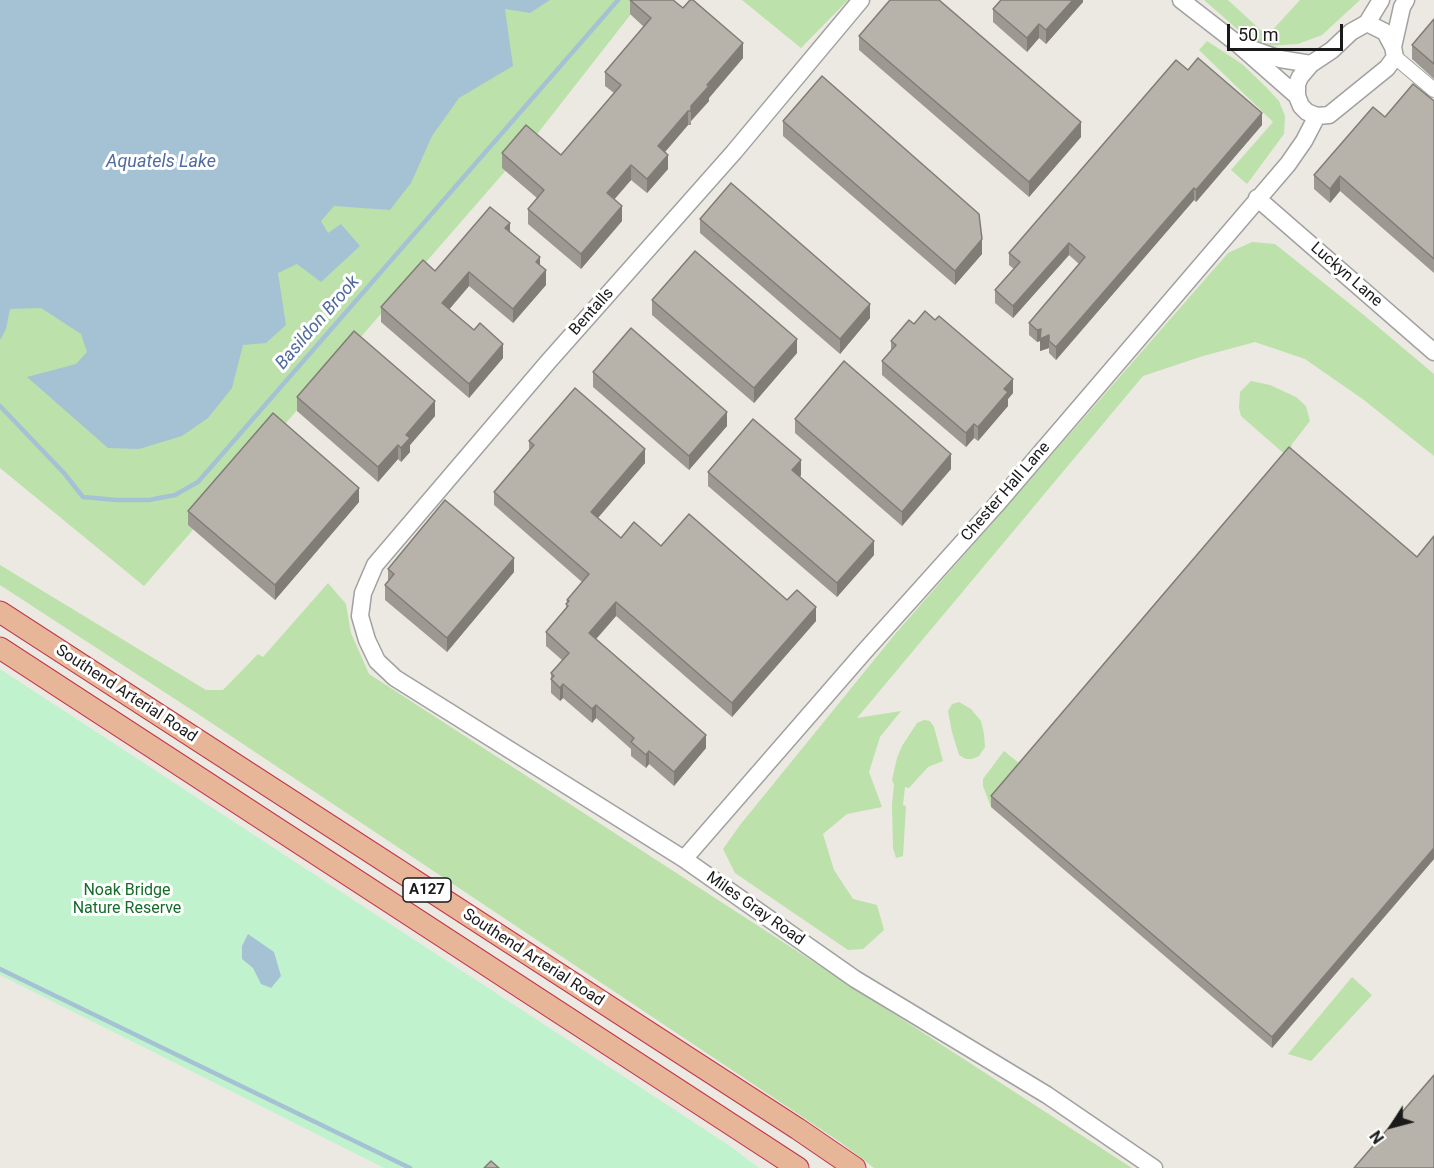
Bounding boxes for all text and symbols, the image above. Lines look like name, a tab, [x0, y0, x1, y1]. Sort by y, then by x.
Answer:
scale bar	[1230, 12, 1346, 50]
text: 50 m	[1238, 24, 1278, 45]
water label: Aquatels Lake	[106, 151, 216, 173]
street label: Luckyn Lane	[1306, 239, 1386, 311]
water label: Basildon Brook	[271, 272, 365, 374]
street label: Bentalls	[566, 284, 618, 340]
street label: Chester Hall Lane	[958, 438, 1054, 546]
street label: Southend Arterial Road	[52, 641, 200, 747]
street label: Miles Gray Road	[702, 868, 808, 950]
road number: A127	[403, 878, 451, 902]
park label: Noak Bridge Nature Reserve	[73, 881, 181, 919]
street label: Southend Arterial Road	[459, 905, 607, 1011]
north arrow	[1362, 1096, 1422, 1156]
text: N	[1366, 1127, 1388, 1147]

